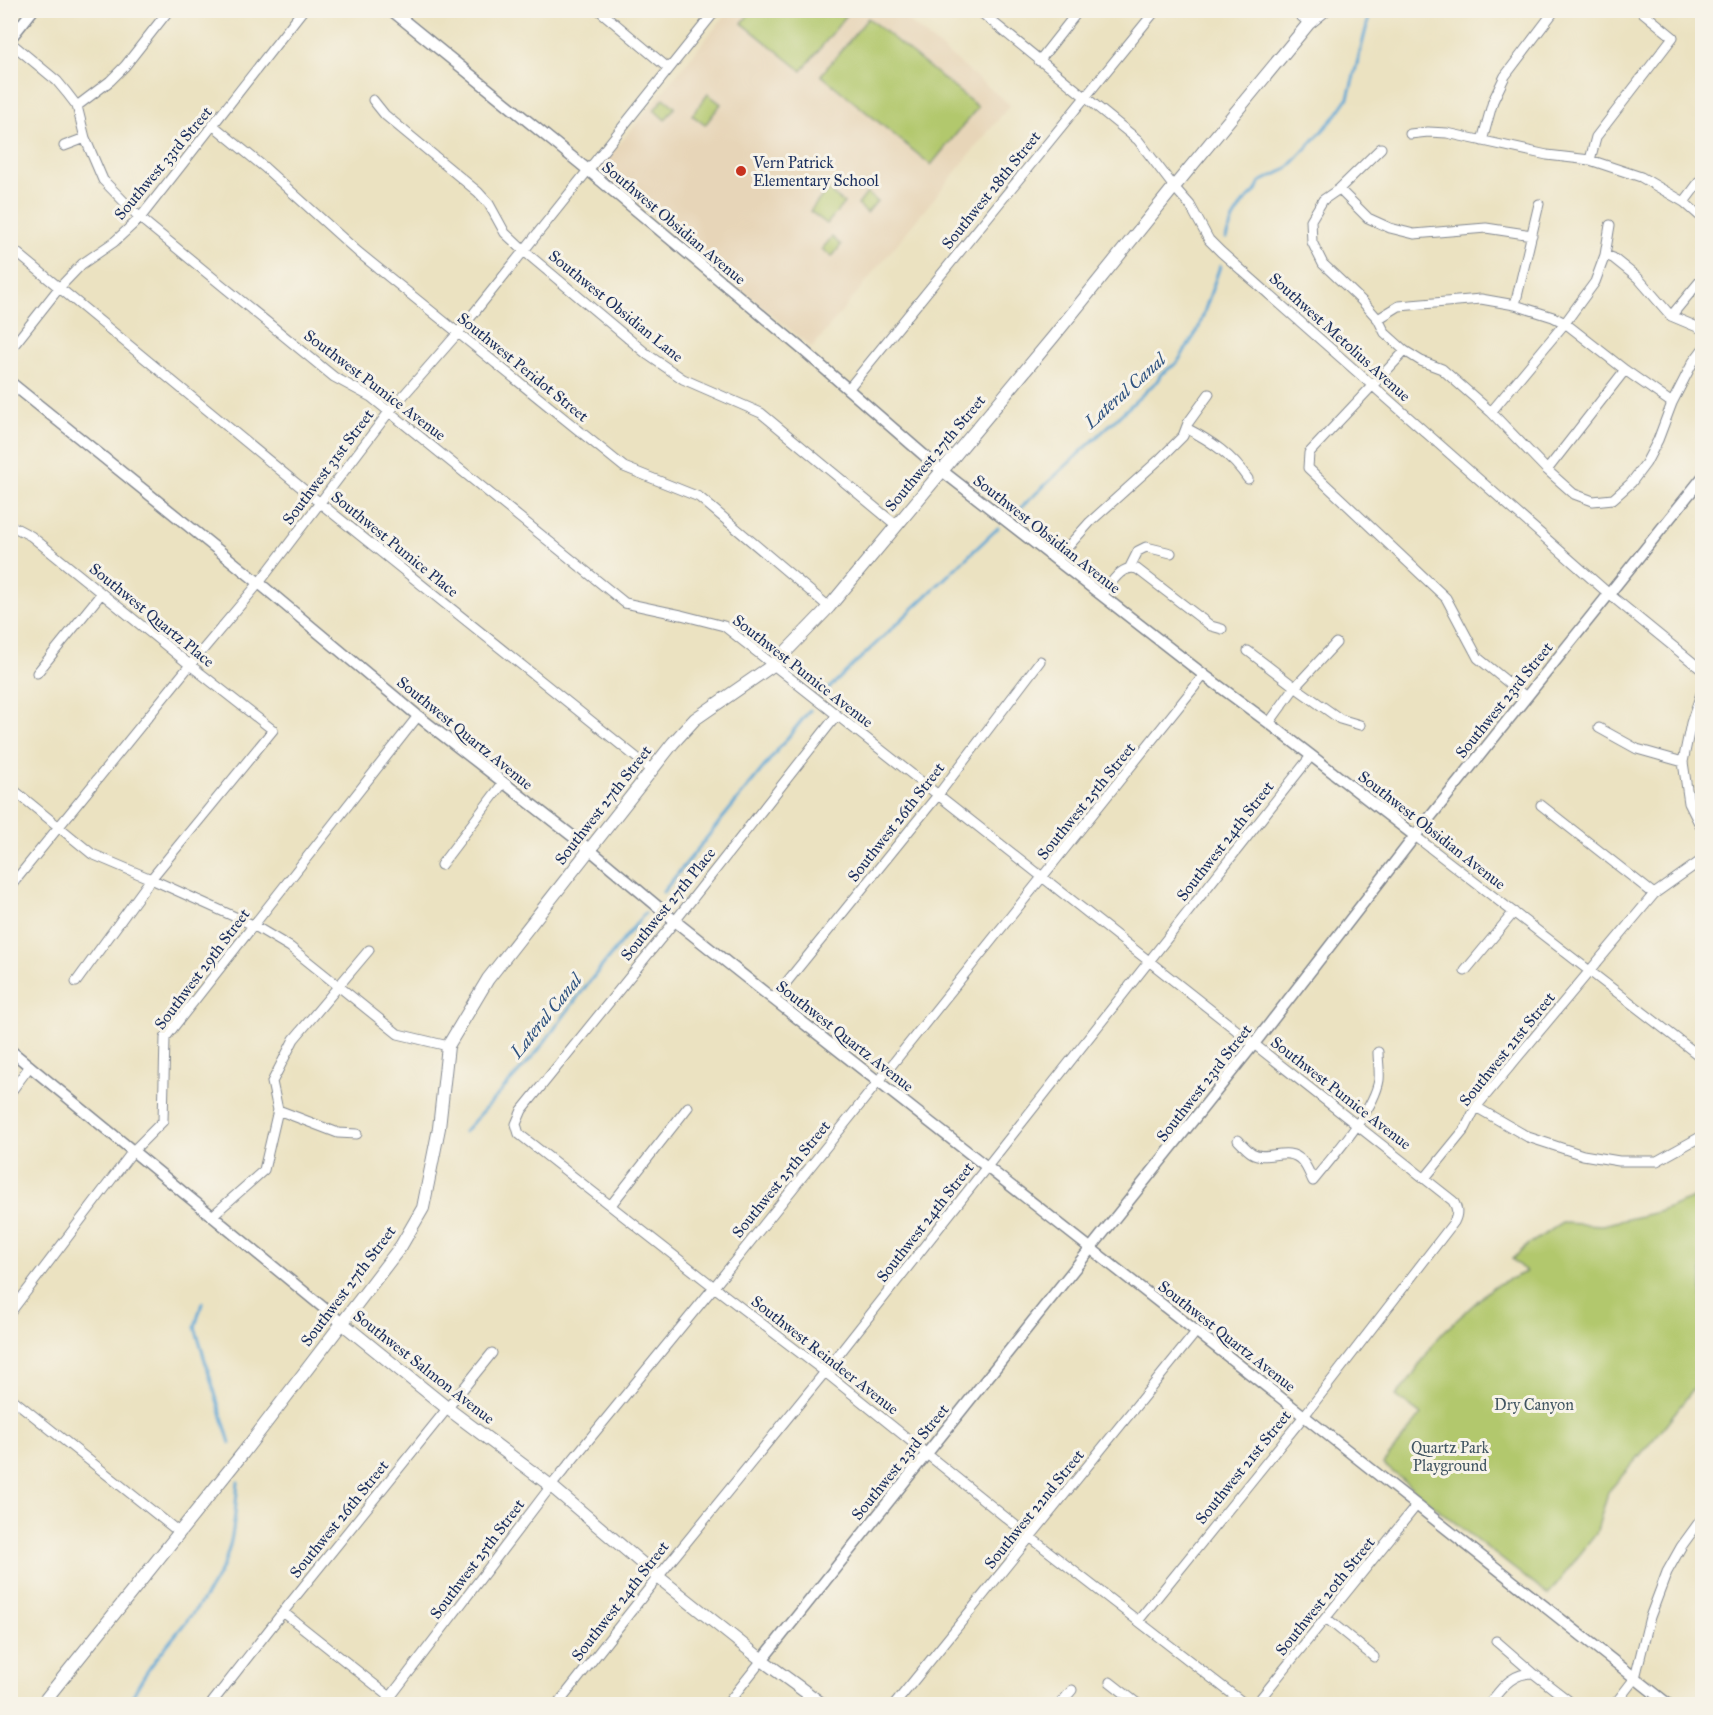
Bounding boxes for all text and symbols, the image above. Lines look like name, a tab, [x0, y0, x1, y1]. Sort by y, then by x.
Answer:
street label: Southwest 33rd Street	[110, 102, 216, 224]
street label: Southwest 28th Street	[938, 127, 1045, 253]
place label: Vern Patrick Elementary School	[752, 153, 879, 190]
street label: Southwest Obsidian Avenue	[598, 157, 750, 289]
marker: Vern Patrick Elementary School	[734, 164, 748, 178]
street label: Southwest Obsidian Lane	[545, 246, 687, 366]
street label: Southwest Metolius Avenue	[1265, 269, 1415, 406]
street label: Southwest Peridot Street	[454, 308, 593, 426]
street label: Southwest Pumice Avenue	[300, 325, 450, 445]
water label: Lateral Canal	[1079, 347, 1172, 434]
street label: Southwest 27th Street	[881, 391, 989, 515]
street label: Southwest 31st Street	[278, 405, 378, 528]
street label: Southwest Obsidian Avenue	[970, 471, 1125, 598]
street label: Southwest Pumice Place	[328, 487, 463, 601]
street label: Southwest Quartz Place	[86, 559, 218, 671]
street label: Southwest Pumice Avenue	[729, 610, 877, 732]
street label: Southwest 23rd Street	[1451, 638, 1557, 762]
street label: Southwest Quartz Avenue	[393, 672, 537, 794]
street label: Southwest 25th Street	[1033, 738, 1139, 863]
street label: Southwest 27th Street	[551, 741, 656, 868]
street label: Southwest 26th Street	[844, 758, 949, 885]
street label: Southwest Obsidian Avenue	[1355, 767, 1510, 894]
street label: Southwest 24th Street	[1172, 777, 1278, 905]
street label: Southwest 27th Place	[617, 843, 720, 964]
street label: Southwest 29th Street	[150, 905, 254, 1033]
water label: Lateral Canal	[505, 968, 588, 1063]
street label: Southwest Quartz Avenue	[772, 976, 918, 1096]
street label: Southwest 21st Street	[1455, 988, 1559, 1110]
street label: Southwest 23rd Street	[1152, 1020, 1256, 1145]
street label: Southwest Pumice Avenue	[1267, 1032, 1415, 1154]
street label: Southwest 25th Street	[728, 1116, 834, 1241]
street label: Southwest 24th Street	[872, 1158, 978, 1286]
street label: Southwest 27th Street	[296, 1222, 400, 1350]
street label: Southwest Quartz Avenue	[1154, 1276, 1300, 1396]
street label: Southwest Reindeer Avenue	[747, 1291, 903, 1419]
street label: Southwest Salmon Avenue	[349, 1306, 499, 1428]
park label: Dry Canyon	[1494, 1395, 1574, 1414]
street label: Southwest 23rd Street	[847, 1400, 953, 1524]
street label: Southwest 21st Street	[1191, 1406, 1295, 1528]
park label: Quartz Park Playground	[1411, 1438, 1490, 1476]
street label: Southwest 22nd Street	[980, 1445, 1088, 1572]
street label: Southwest 26th Street	[286, 1456, 393, 1582]
street label: Southwest 25th Street	[426, 1495, 528, 1623]
street label: Southwest 20th Street	[1271, 1533, 1379, 1659]
street label: Southwest 24th Street	[567, 1537, 673, 1665]

